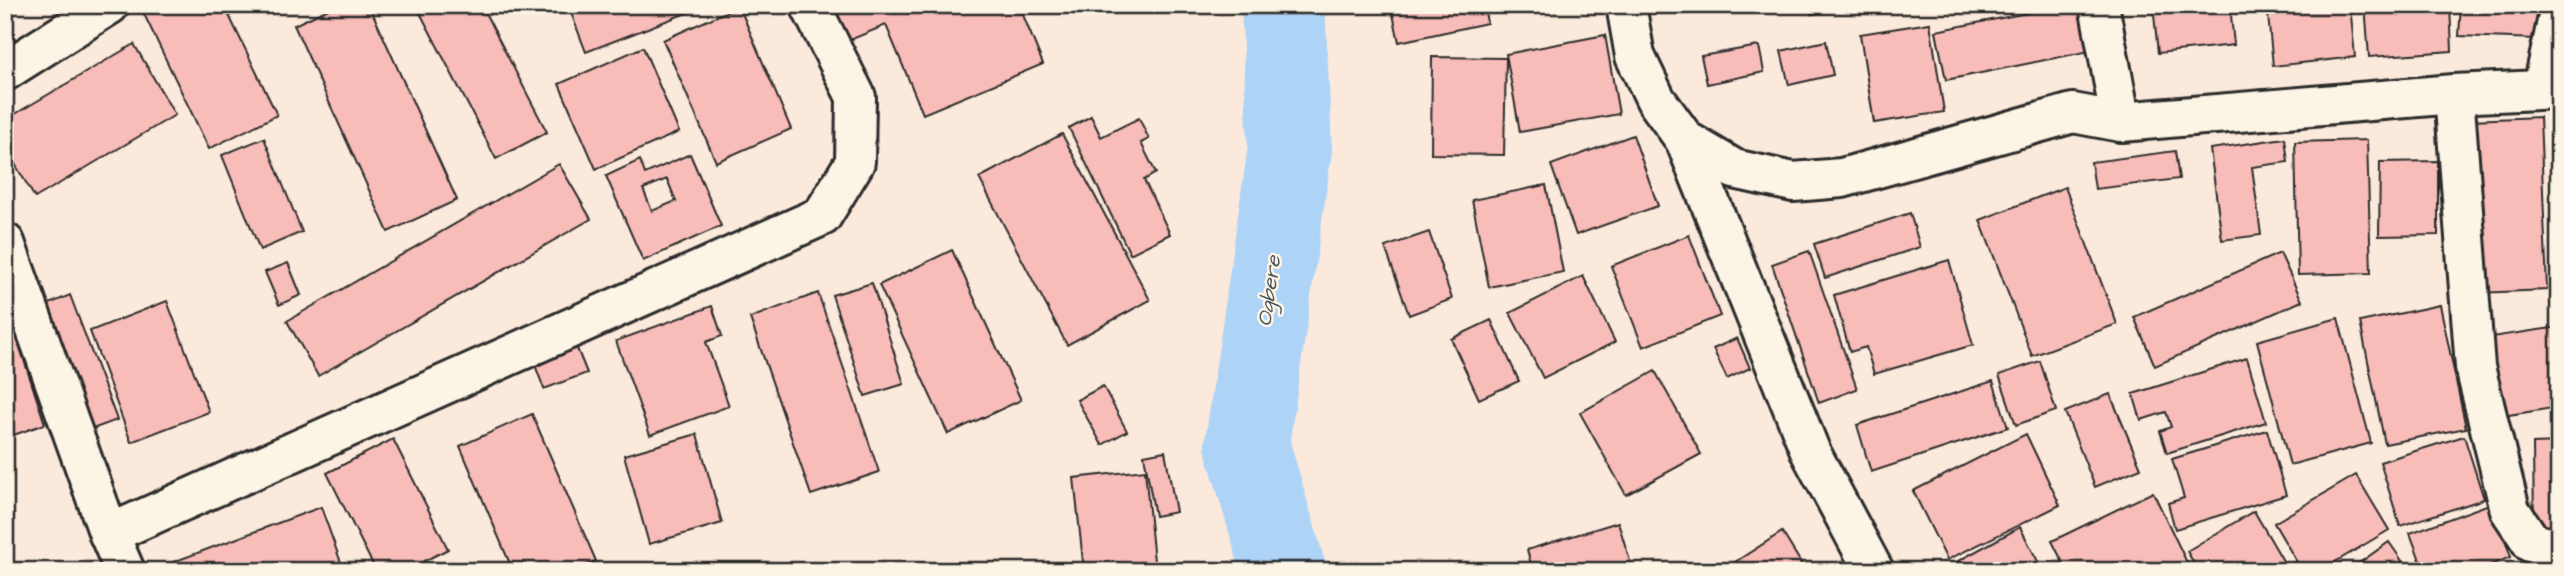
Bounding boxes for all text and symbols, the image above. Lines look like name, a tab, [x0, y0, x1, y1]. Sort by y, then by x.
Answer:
water label: Ogbere	[1250, 252, 1290, 328]

